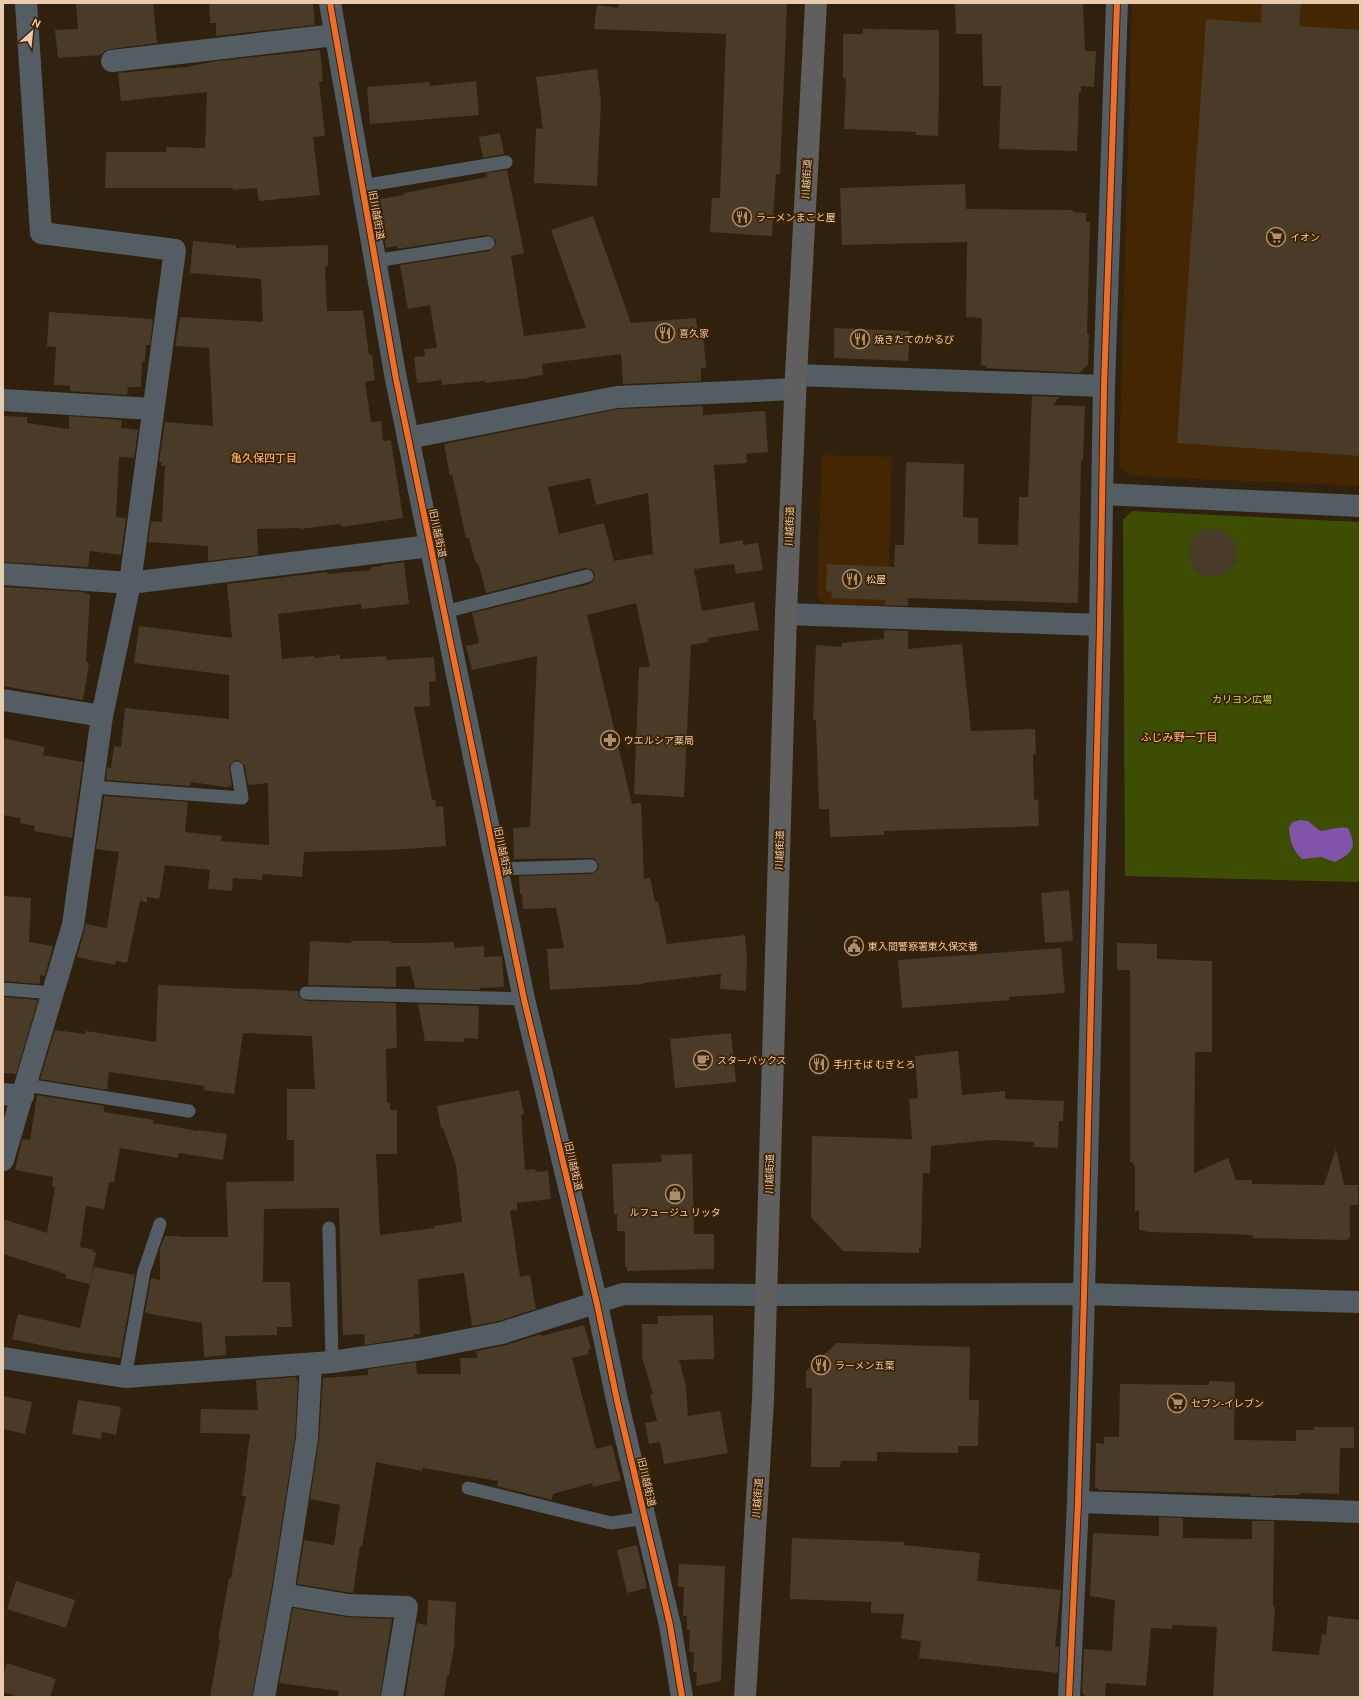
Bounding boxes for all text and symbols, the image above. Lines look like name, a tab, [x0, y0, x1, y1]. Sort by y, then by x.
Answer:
north arrow	[12, 12, 52, 52]
text: N	[30, 16, 43, 30]
street label: 川越街道	[800, 159, 813, 199]
street label: 旧川越街道	[367, 190, 386, 241]
restaurant icon: ラーメンまこと屋	[731, 206, 753, 228]
place label: ラーメンまこと屋	[756, 212, 836, 223]
supermarket icon: イオン	[1265, 226, 1287, 248]
place label: イオン	[1290, 232, 1320, 243]
restaurant icon: 喜久家	[654, 322, 676, 344]
place label: 喜久家	[679, 328, 709, 339]
restaurant icon: 焼きたてのかるび	[849, 328, 871, 350]
place label: 焼きたてのかるび	[874, 334, 954, 345]
district label: 亀久保四丁目	[231, 452, 297, 464]
street label: 川越街道	[783, 506, 796, 546]
street label: 旧川越街道	[427, 508, 448, 559]
restaurant icon: 松屋	[841, 568, 863, 590]
place label: 松屋	[866, 574, 886, 585]
park label: カリヨン広場	[1212, 694, 1272, 705]
pharmacy icon: ウエルシア薬局	[599, 729, 621, 751]
district label: ふじみ野一丁目	[1141, 731, 1218, 743]
place label: ウエルシア薬局	[624, 735, 694, 746]
street label: 旧川越街道	[492, 826, 513, 877]
street label: 川越街道	[773, 830, 786, 870]
public building icon: 東入間警察署東久保交番	[843, 935, 865, 957]
place label: 東入間警察署東久保交番	[868, 941, 978, 952]
cafe icon: スターバックス	[692, 1049, 714, 1071]
restaurant icon: 手打そば むぎとろ	[808, 1053, 830, 1075]
place label: スターバックス	[717, 1055, 787, 1066]
place label: 手打そば むぎとろ	[833, 1059, 915, 1070]
street label: 旧川越街道	[563, 1141, 584, 1192]
street label: 川越街道	[764, 1154, 775, 1194]
shop icon: ルフュージュ リッタ	[664, 1183, 686, 1205]
place label: ルフュージュ リッタ	[629, 1207, 721, 1218]
restaurant icon: ラーメン五葉	[810, 1354, 832, 1376]
place label: ラーメン五葉	[835, 1360, 895, 1371]
supermarket icon: セブン-イレブン	[1166, 1392, 1188, 1414]
place label: セブン-イレブン	[1191, 1398, 1264, 1409]
street label: 旧川越街道	[636, 1457, 657, 1508]
street label: 川越街道	[751, 1478, 764, 1518]

